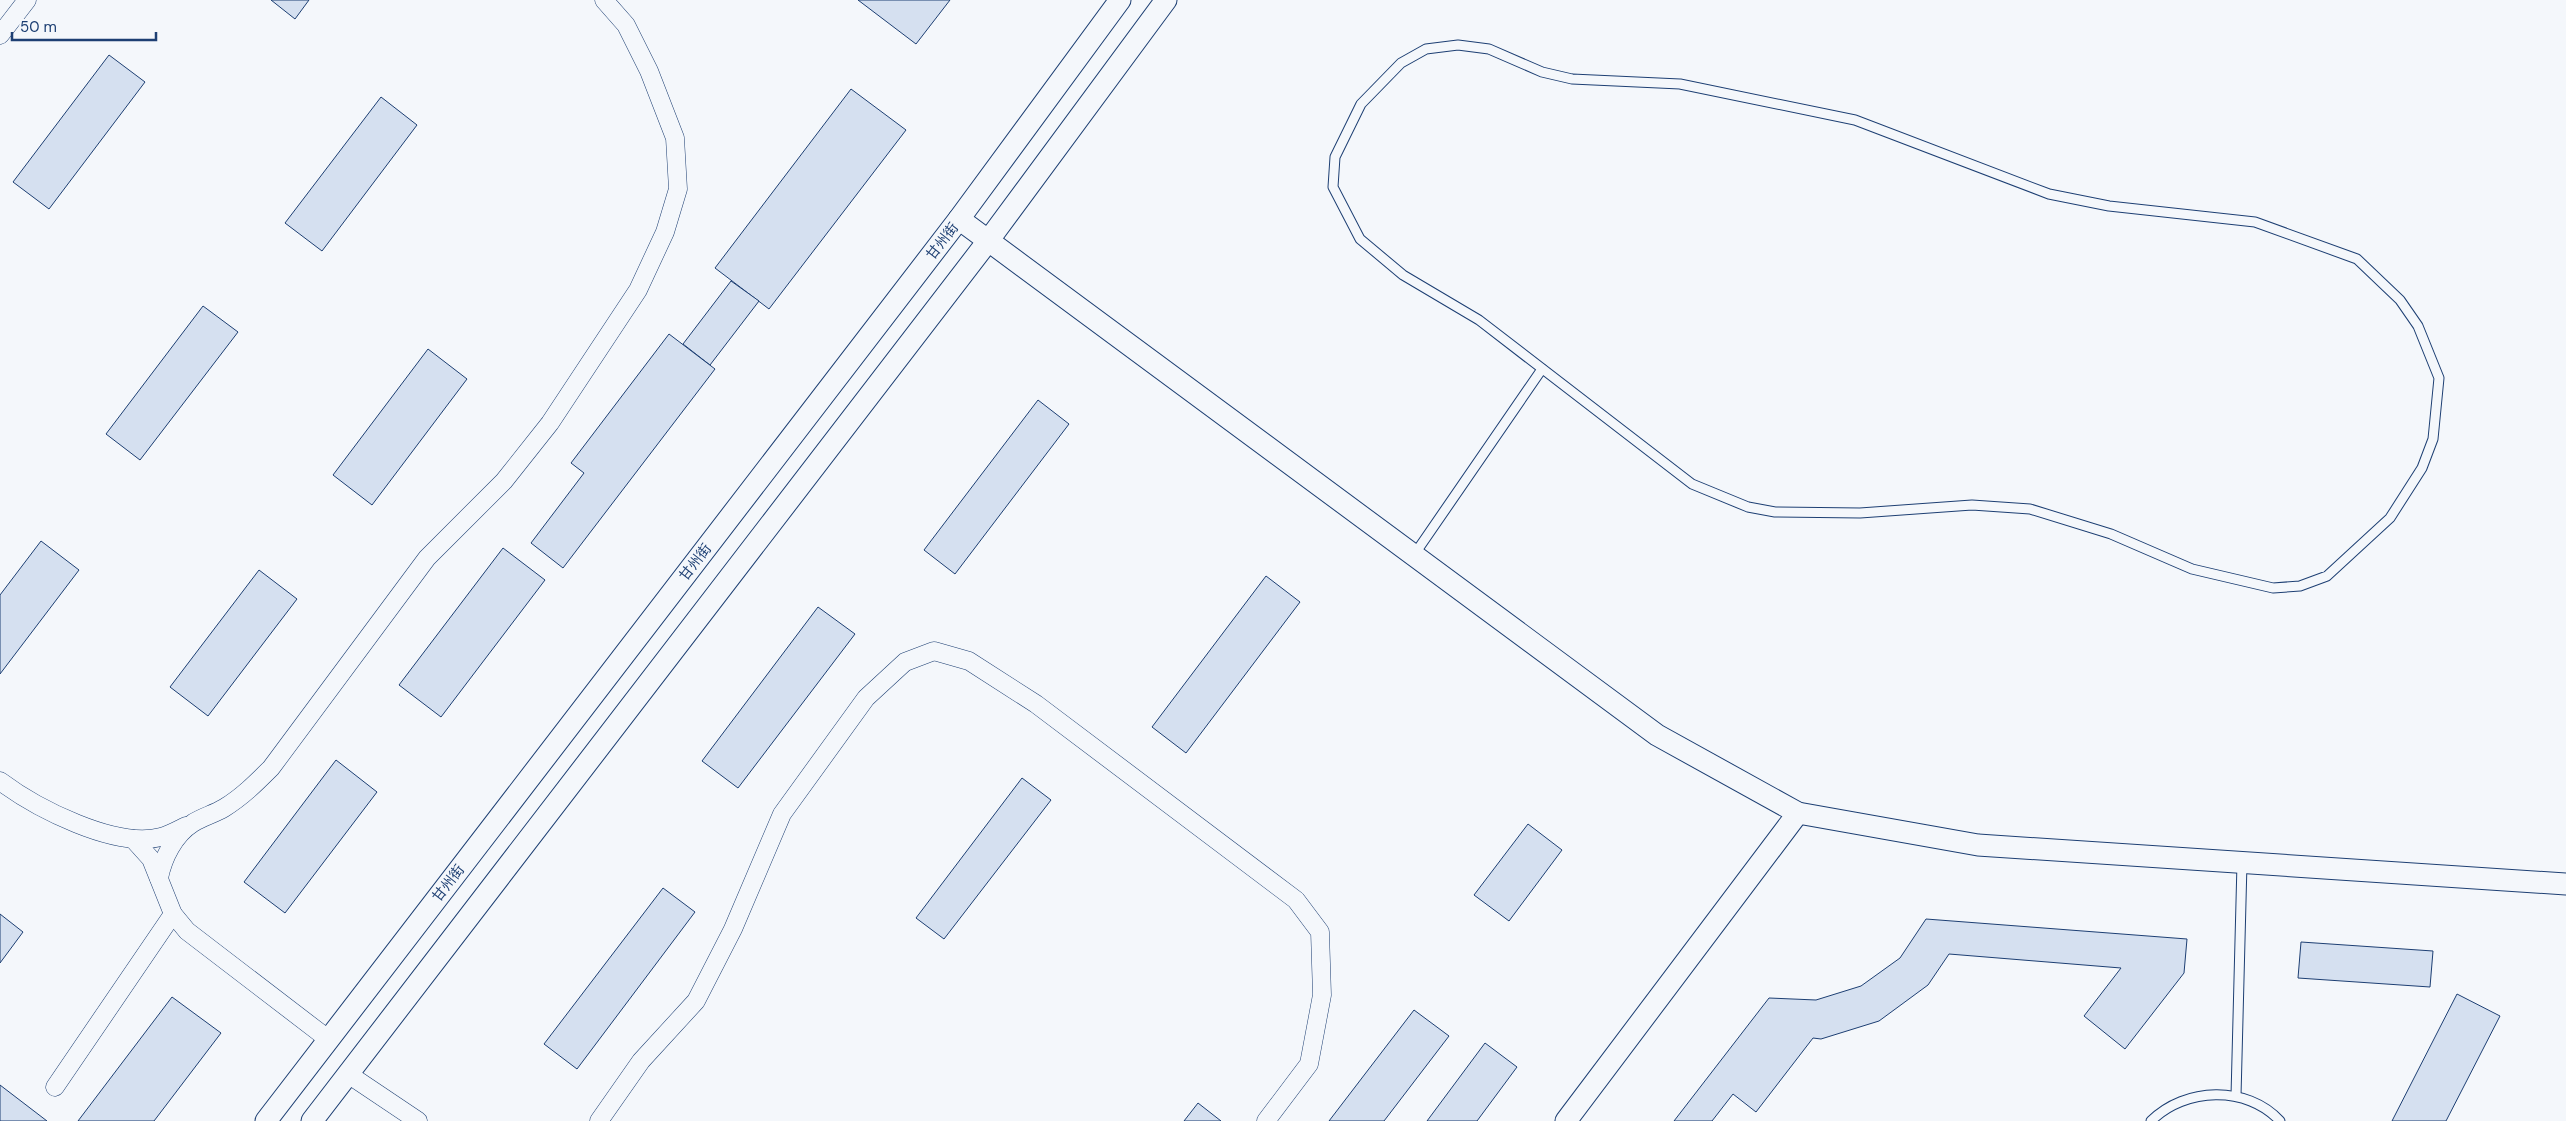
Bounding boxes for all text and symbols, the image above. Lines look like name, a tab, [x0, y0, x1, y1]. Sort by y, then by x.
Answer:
scale bar	[12, 10, 156, 42]
text: 50 m	[20, 17, 57, 37]
street label: 甘州街	[922, 219, 962, 263]
street label: 甘州街	[675, 540, 715, 584]
street label: 甘州街	[428, 861, 468, 905]

